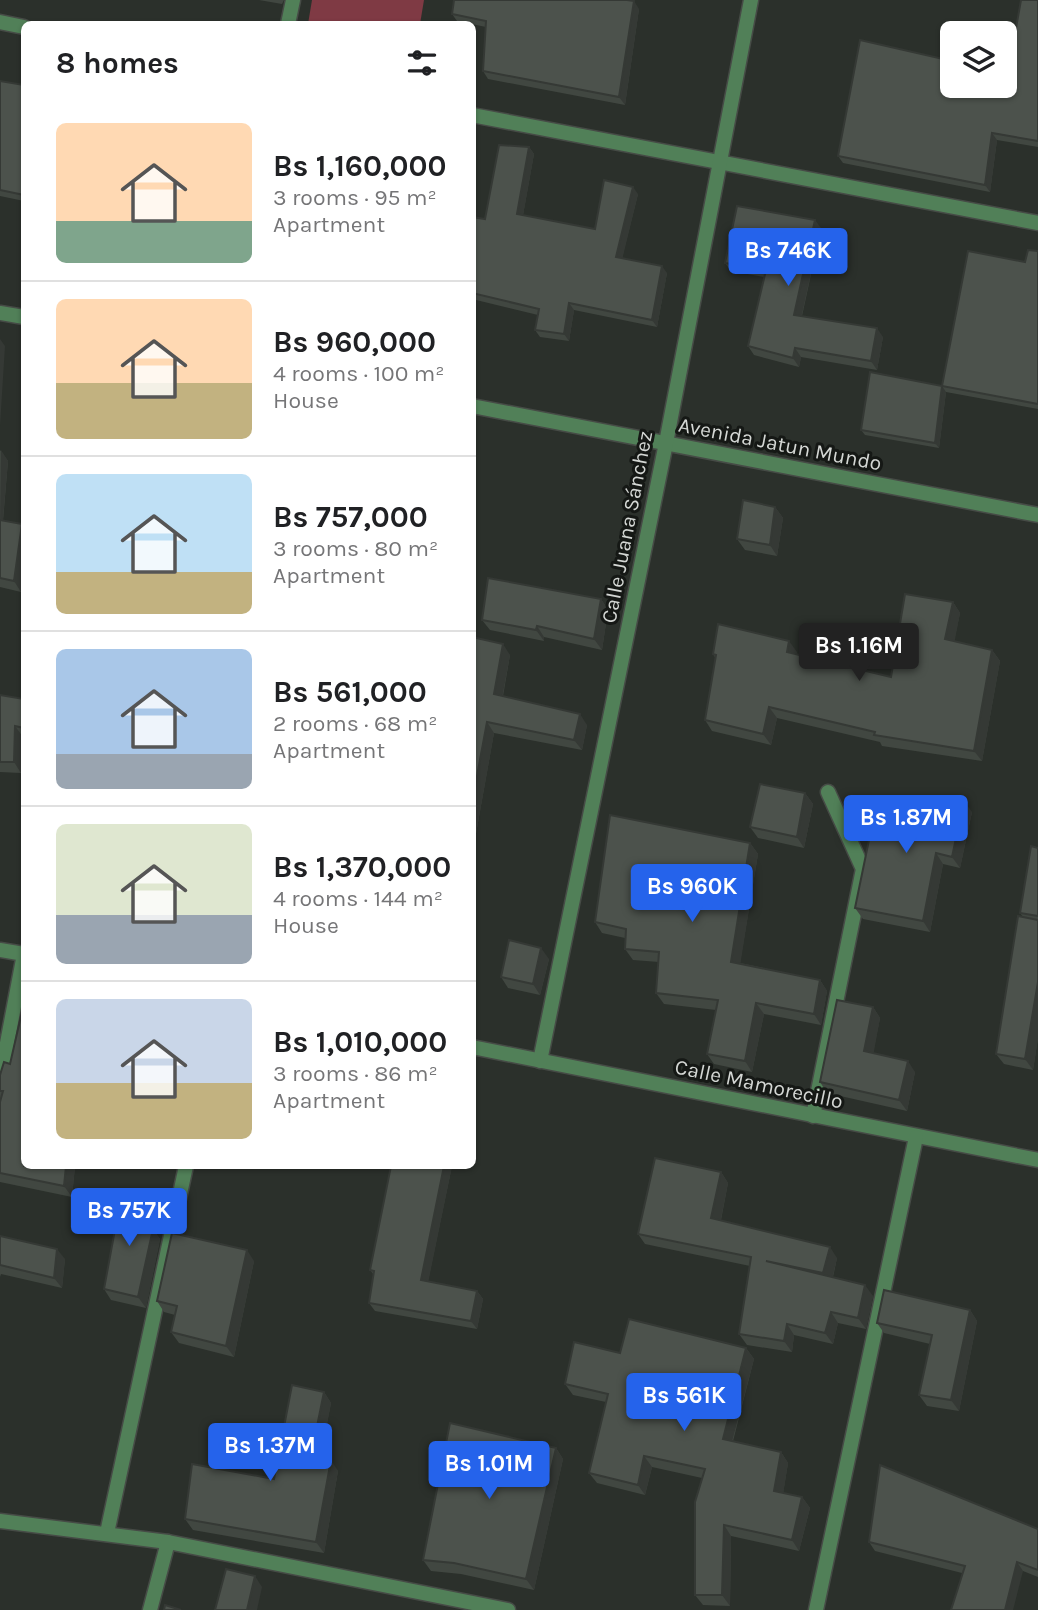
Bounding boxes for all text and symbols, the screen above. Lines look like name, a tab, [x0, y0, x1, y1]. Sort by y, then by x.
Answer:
map controls	[940, 21, 1017, 98]
button: layers	[940, 21, 1017, 98]
icon: filters	[403, 44, 441, 82]
text: 8 homes	[56, 45, 179, 81]
text: Bs 1,160,000	[273, 148, 447, 184]
icon: home	[112, 151, 196, 235]
text: 3 rooms · 95 m²	[273, 184, 437, 211]
text: Apartment	[273, 211, 385, 238]
pin: Bs 746K	[723, 229, 853, 288]
text: Bs 746K	[745, 237, 832, 264]
text: Bs 960,000	[273, 324, 436, 360]
icon: home	[112, 327, 196, 411]
text: 4 rooms · 100 m²	[273, 360, 445, 387]
text: House	[273, 387, 339, 414]
street label: Avenida Jatun Mundo	[676, 413, 884, 475]
street label: Calle Juana Sánchez	[597, 429, 657, 625]
text: Bs 757,000	[273, 499, 428, 535]
icon: home	[112, 502, 196, 586]
text: 3 rooms · 80 m²	[273, 535, 438, 562]
text: Apartment	[273, 562, 385, 589]
pin: Bs 1.16M	[787, 624, 931, 683]
text: Bs 1.16M	[815, 632, 903, 659]
text: Bs 561,000	[273, 674, 427, 710]
icon: home	[112, 677, 196, 761]
text: 2 rooms · 68 m²	[273, 710, 437, 737]
text: Apartment	[273, 737, 385, 764]
pin: Bs 1.87M	[834, 796, 978, 855]
text: Bs 1.87M	[860, 804, 952, 831]
text: Bs 1,370,000	[273, 849, 451, 885]
icon: home	[112, 852, 196, 936]
pin: Bs 960K	[627, 864, 757, 924]
text: Bs 960K	[647, 873, 737, 900]
text: 4 rooms · 144 m²	[273, 885, 443, 912]
text: House	[273, 912, 339, 939]
text: Bs 1,010,000	[273, 1024, 447, 1060]
icon: home	[112, 1027, 196, 1111]
street label: Calle Mamorecillo	[673, 1054, 845, 1114]
text: 3 rooms · 86 m²	[273, 1060, 438, 1087]
text: Apartment	[273, 1087, 385, 1114]
pin: Bs 757K	[64, 1188, 194, 1248]
text: Bs 757K	[87, 1197, 171, 1224]
pin: Bs 561K	[619, 1374, 749, 1433]
text: Bs 561K	[642, 1382, 726, 1409]
pin: Bs 1.37M	[198, 1424, 342, 1483]
text: Bs 1.37M	[224, 1432, 316, 1459]
pin: Bs 1.01M	[417, 1442, 561, 1501]
text: Bs 1.01M	[445, 1450, 533, 1477]

